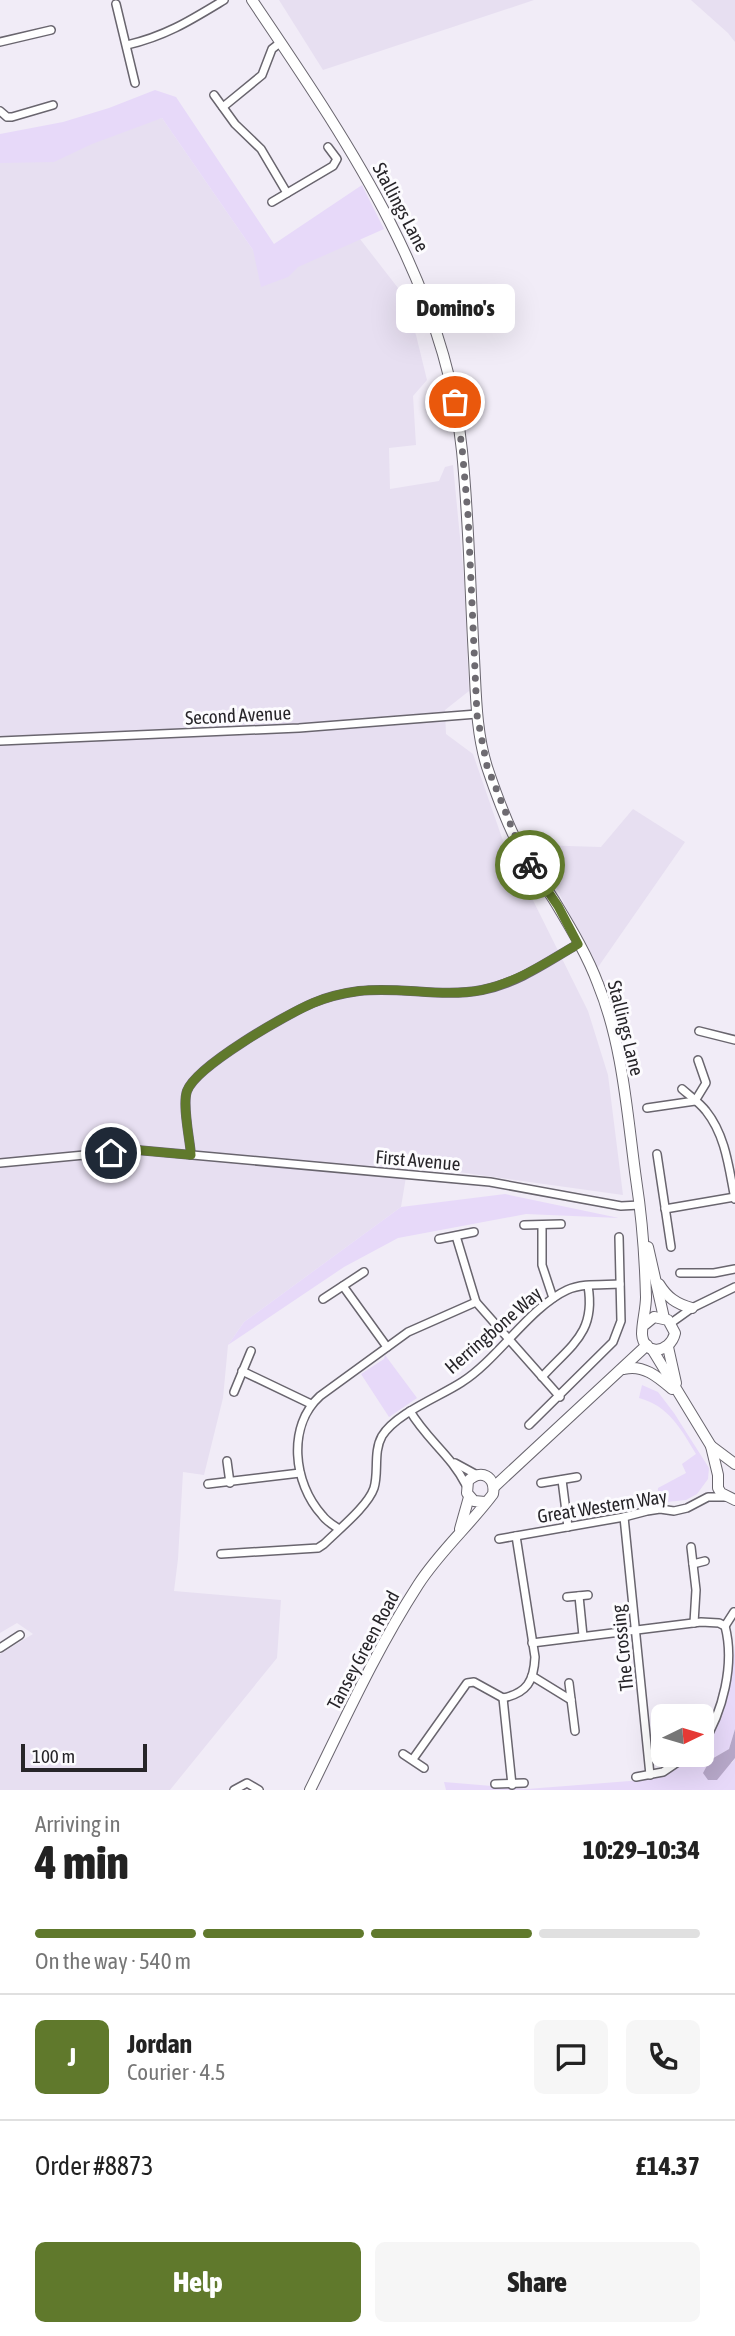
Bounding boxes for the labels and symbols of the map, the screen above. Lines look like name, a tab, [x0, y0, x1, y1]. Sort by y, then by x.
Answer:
street label: Stallings Lane	[368, 159, 434, 255]
callout: Domino's	[396, 283, 514, 332]
pin	[425, 372, 485, 432]
street label: Second Avenue	[185, 701, 291, 729]
courier	[495, 830, 565, 900]
street label: Stallings Lane	[604, 978, 648, 1078]
pin	[81, 1123, 141, 1183]
street label: First Avenue	[375, 1145, 461, 1175]
street label: Herringbone Way	[440, 1282, 546, 1378]
street label: Great Western Way	[536, 1485, 669, 1527]
street label: Tansey Green Road	[322, 1587, 404, 1713]
street label: The Crossing	[606, 1603, 637, 1692]
north arrow	[651, 1704, 714, 1768]
scale bar	[21, 1741, 147, 1773]

